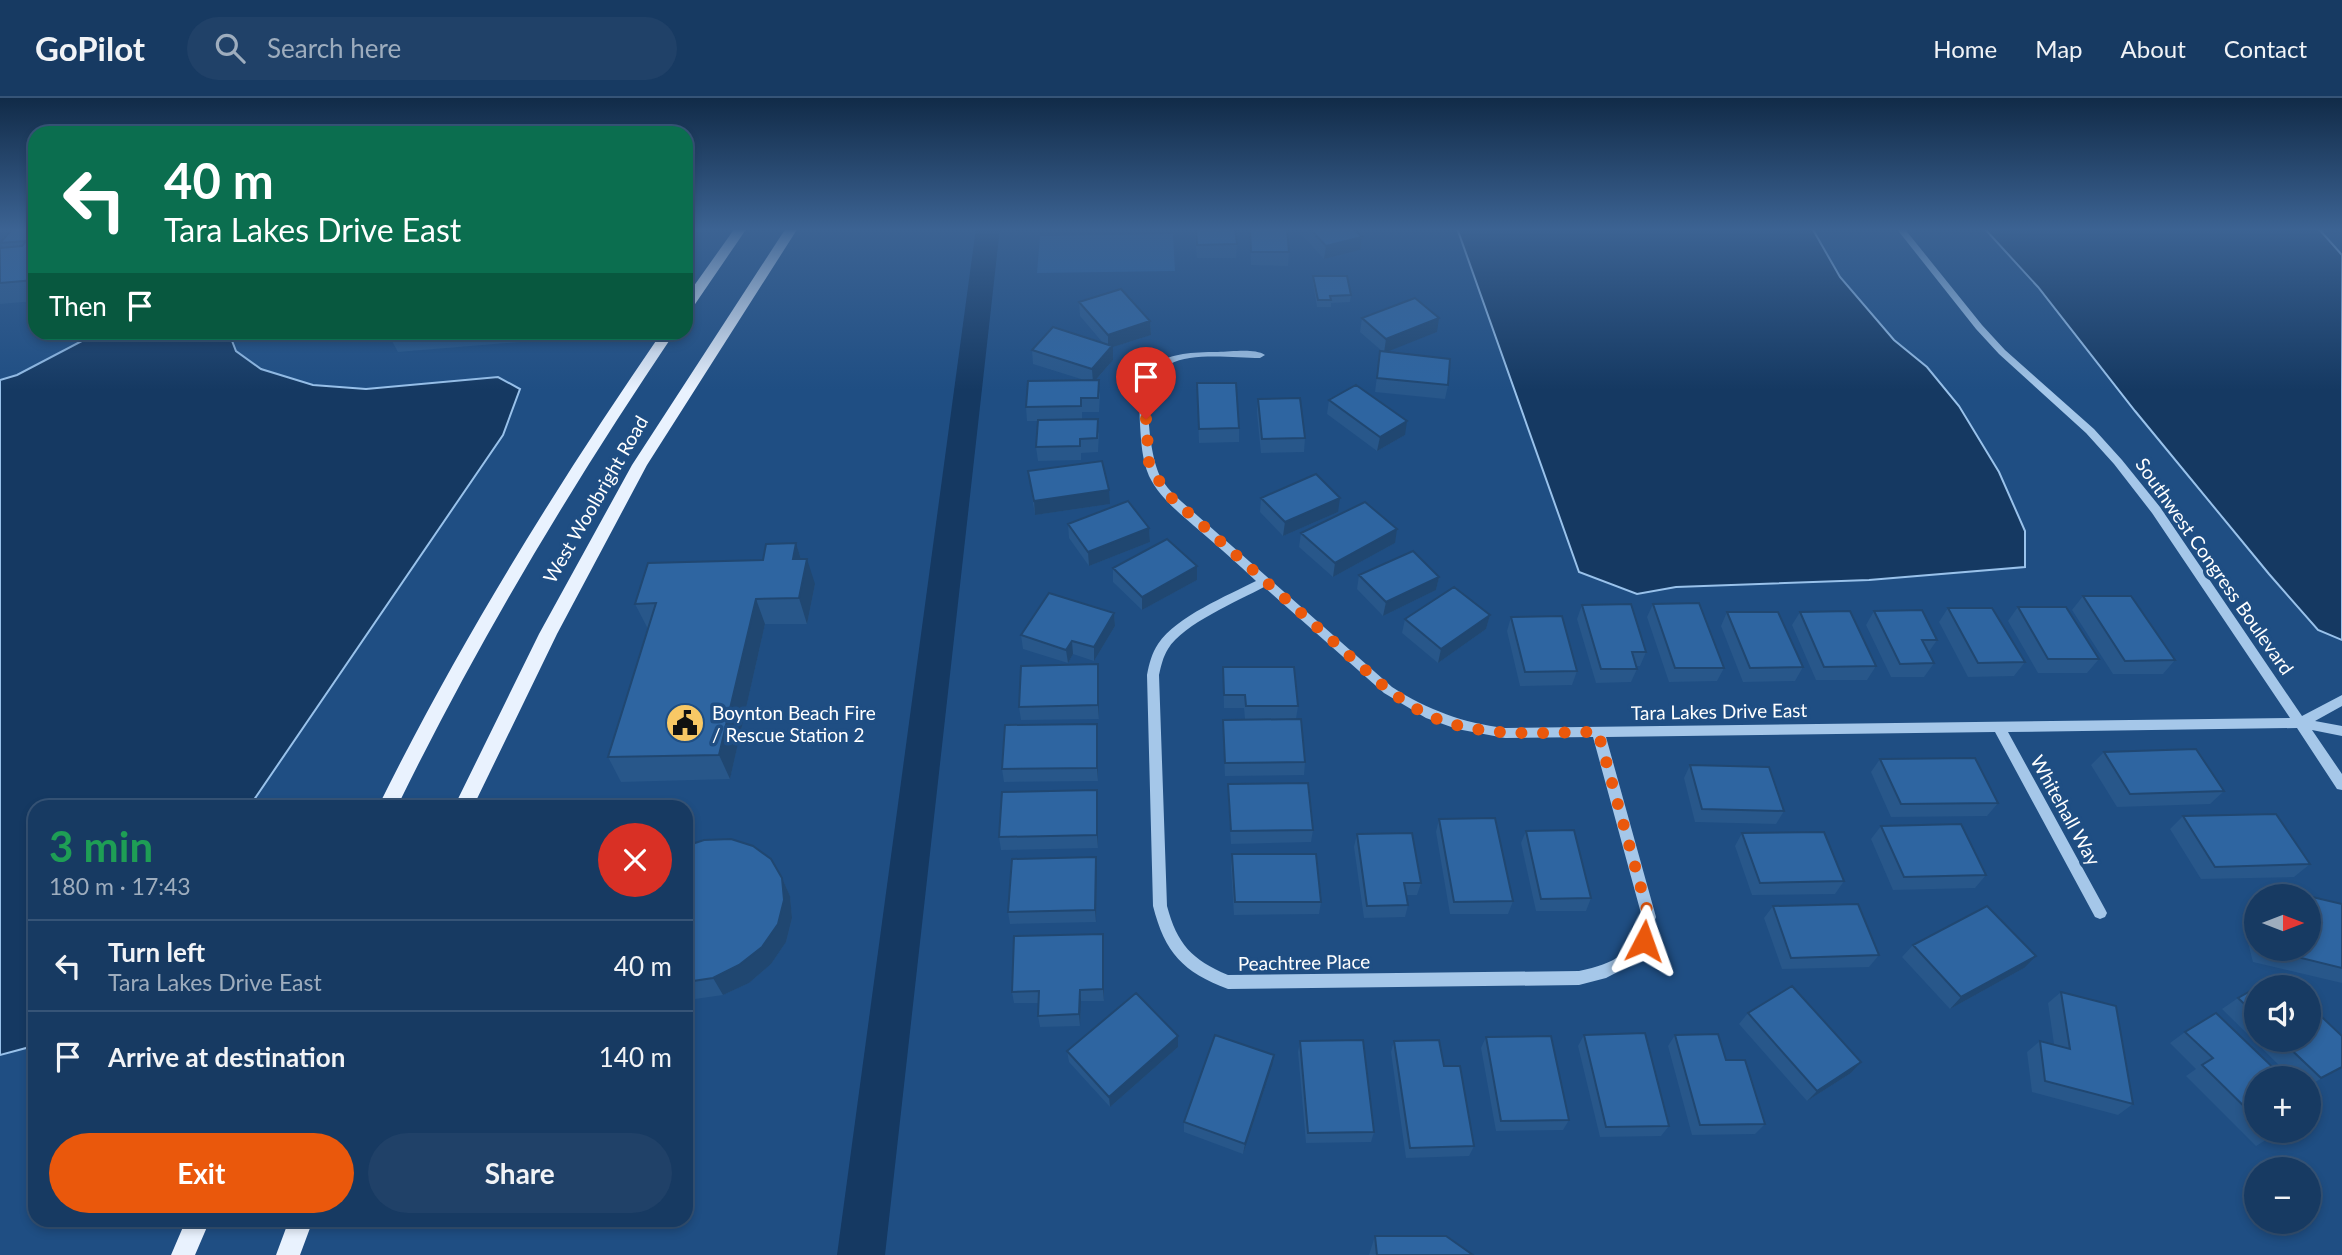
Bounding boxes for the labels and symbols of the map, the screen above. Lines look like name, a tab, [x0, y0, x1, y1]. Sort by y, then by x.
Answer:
pin	[1116, 347, 1176, 419]
street label: West Woolbright Road	[538, 411, 652, 587]
street label: Southwest Congress Boulevard	[2131, 453, 2299, 679]
street label: Tara Lakes Drive East	[1631, 698, 1808, 724]
place label: Boynton Beach Fire / Rescue Station 2	[712, 701, 876, 746]
public building icon: Boynton Beach Fire / Rescue Station 2	[664, 702, 706, 744]
street label: Whitehall Way	[2026, 751, 2106, 869]
north arrow	[2244, 884, 2320, 961]
position arrow	[1607, 904, 1681, 978]
street label: Peachtree Place	[1238, 949, 1370, 975]

